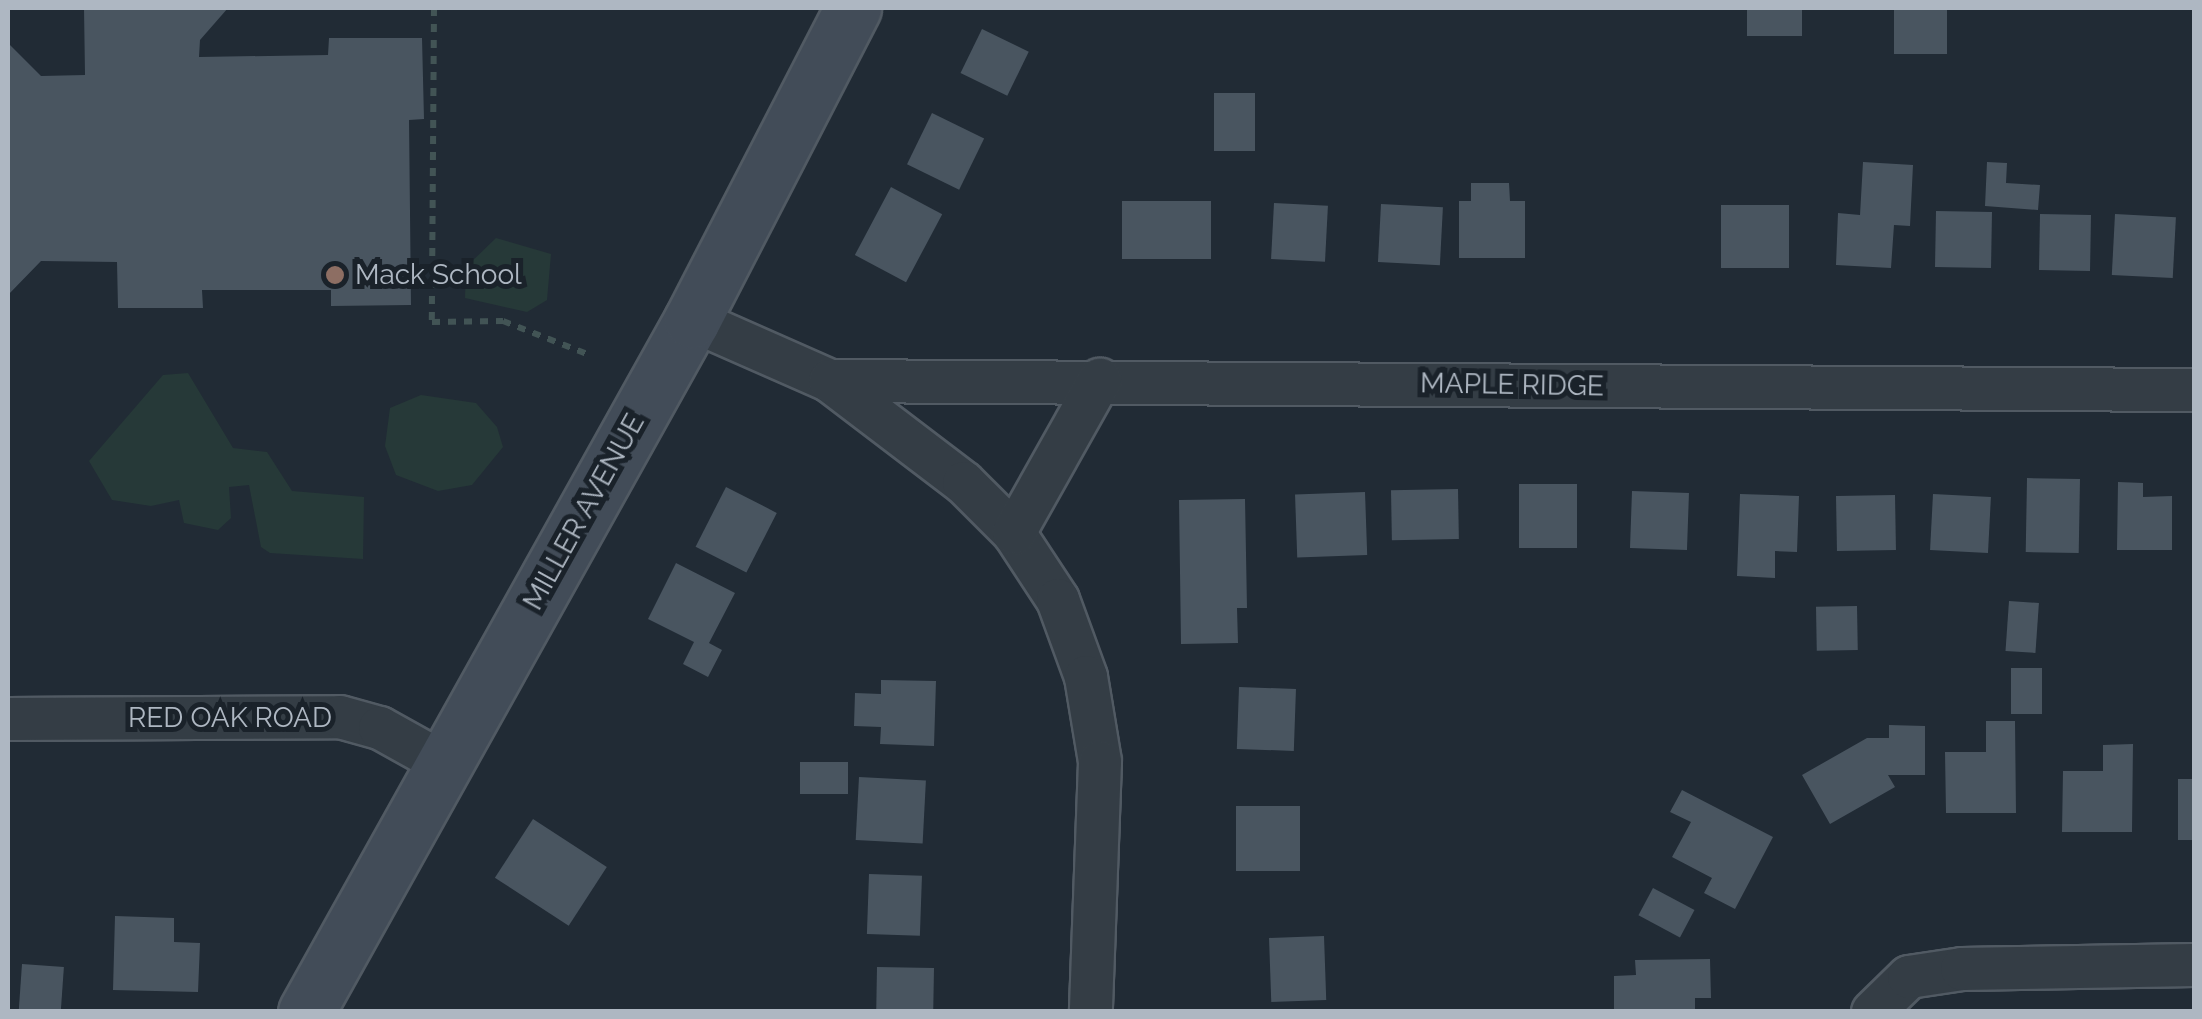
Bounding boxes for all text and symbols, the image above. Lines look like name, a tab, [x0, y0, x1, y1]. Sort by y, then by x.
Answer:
place label: Mack School	[355, 258, 522, 292]
marker: Mack School	[324, 264, 346, 286]
street label: MAPLE RIDGE	[1420, 367, 1604, 403]
street label: MILLER AVENUE	[516, 408, 652, 616]
street label: RED OAK ROAD	[128, 701, 332, 735]

